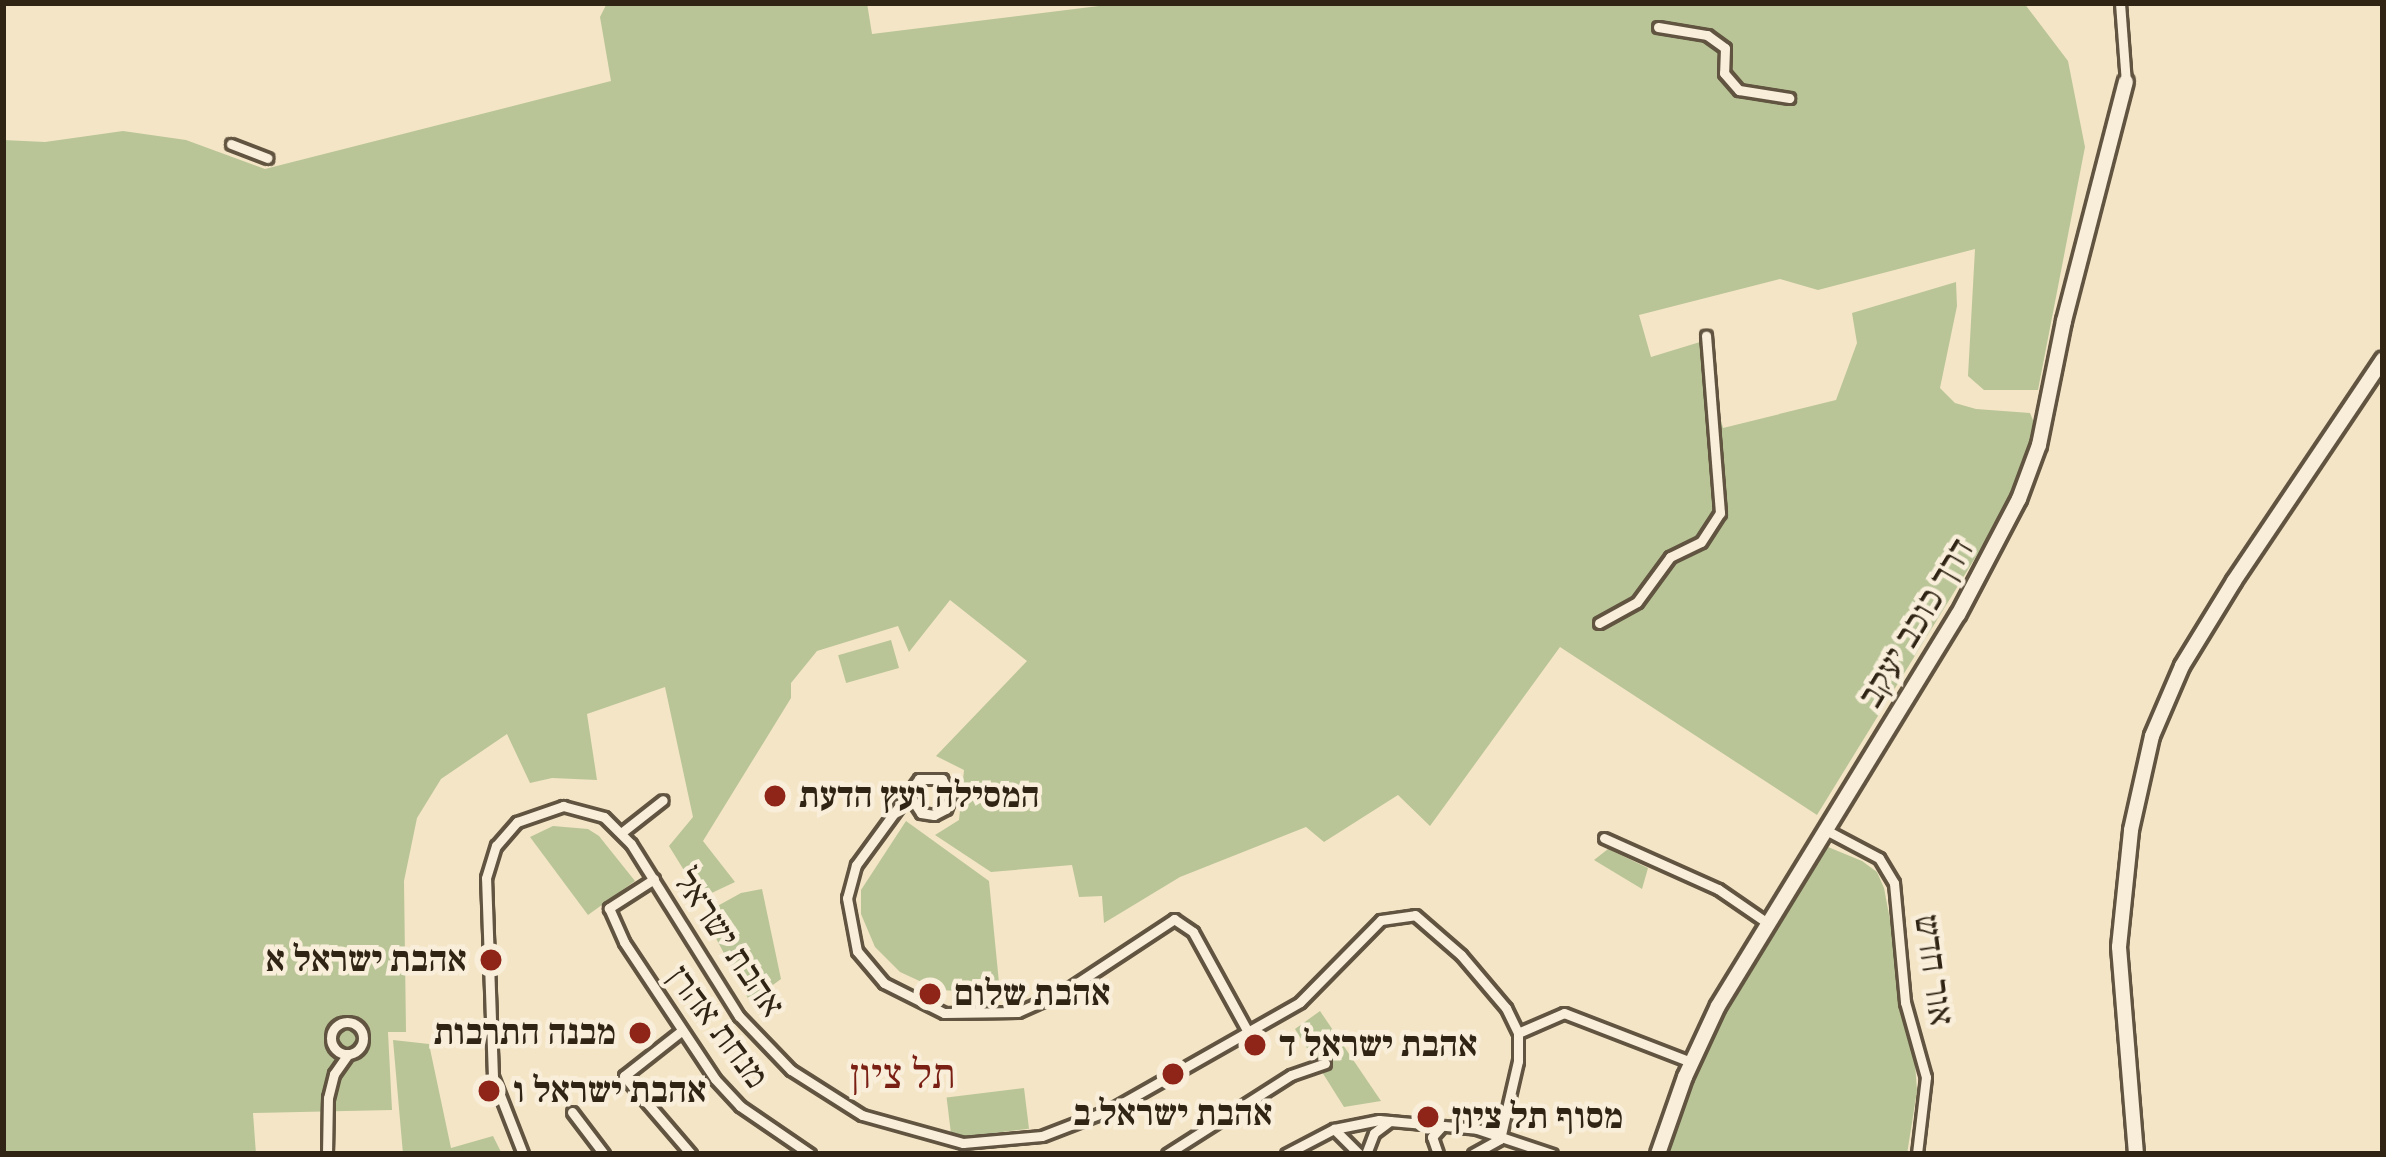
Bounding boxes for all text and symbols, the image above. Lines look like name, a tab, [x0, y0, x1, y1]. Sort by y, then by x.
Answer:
street label: דרך כוכב יעקב	[1849, 531, 1983, 715]
place label: המסילה ועץ הדעת	[799, 774, 1040, 818]
marker: המסילה ועץ הדעת	[762, 783, 788, 809]
street label: אהבת ישראל	[664, 861, 794, 1025]
street label: אור חדש	[1905, 912, 1963, 1028]
place label: אהבת ישראל א	[265, 938, 467, 982]
marker: אהבת ישראל א	[478, 947, 504, 973]
street label: מנחת אהרן	[658, 957, 778, 1097]
place label: אהבת שלום	[954, 972, 1111, 1016]
marker: אהבת שלום	[917, 981, 943, 1007]
place label: מבנה התרבות	[434, 1011, 616, 1055]
marker: מבנה התרבות	[627, 1020, 653, 1046]
place label: אהבת ישראל ד	[1279, 1023, 1478, 1067]
marker: אהבת ישראל ד	[1242, 1032, 1268, 1058]
district label: תל ציון	[850, 1050, 956, 1100]
marker: אהבת ישראל ב	[1160, 1061, 1186, 1087]
place label: אהבת ישראל ו	[513, 1069, 707, 1113]
marker: אהבת ישראל ו	[476, 1078, 502, 1104]
place label: אהבת ישראל ב	[1073, 1092, 1273, 1136]
place label: מסוף תל ציון	[1452, 1095, 1623, 1139]
marker: מסוף תל ציון	[1415, 1104, 1441, 1130]

